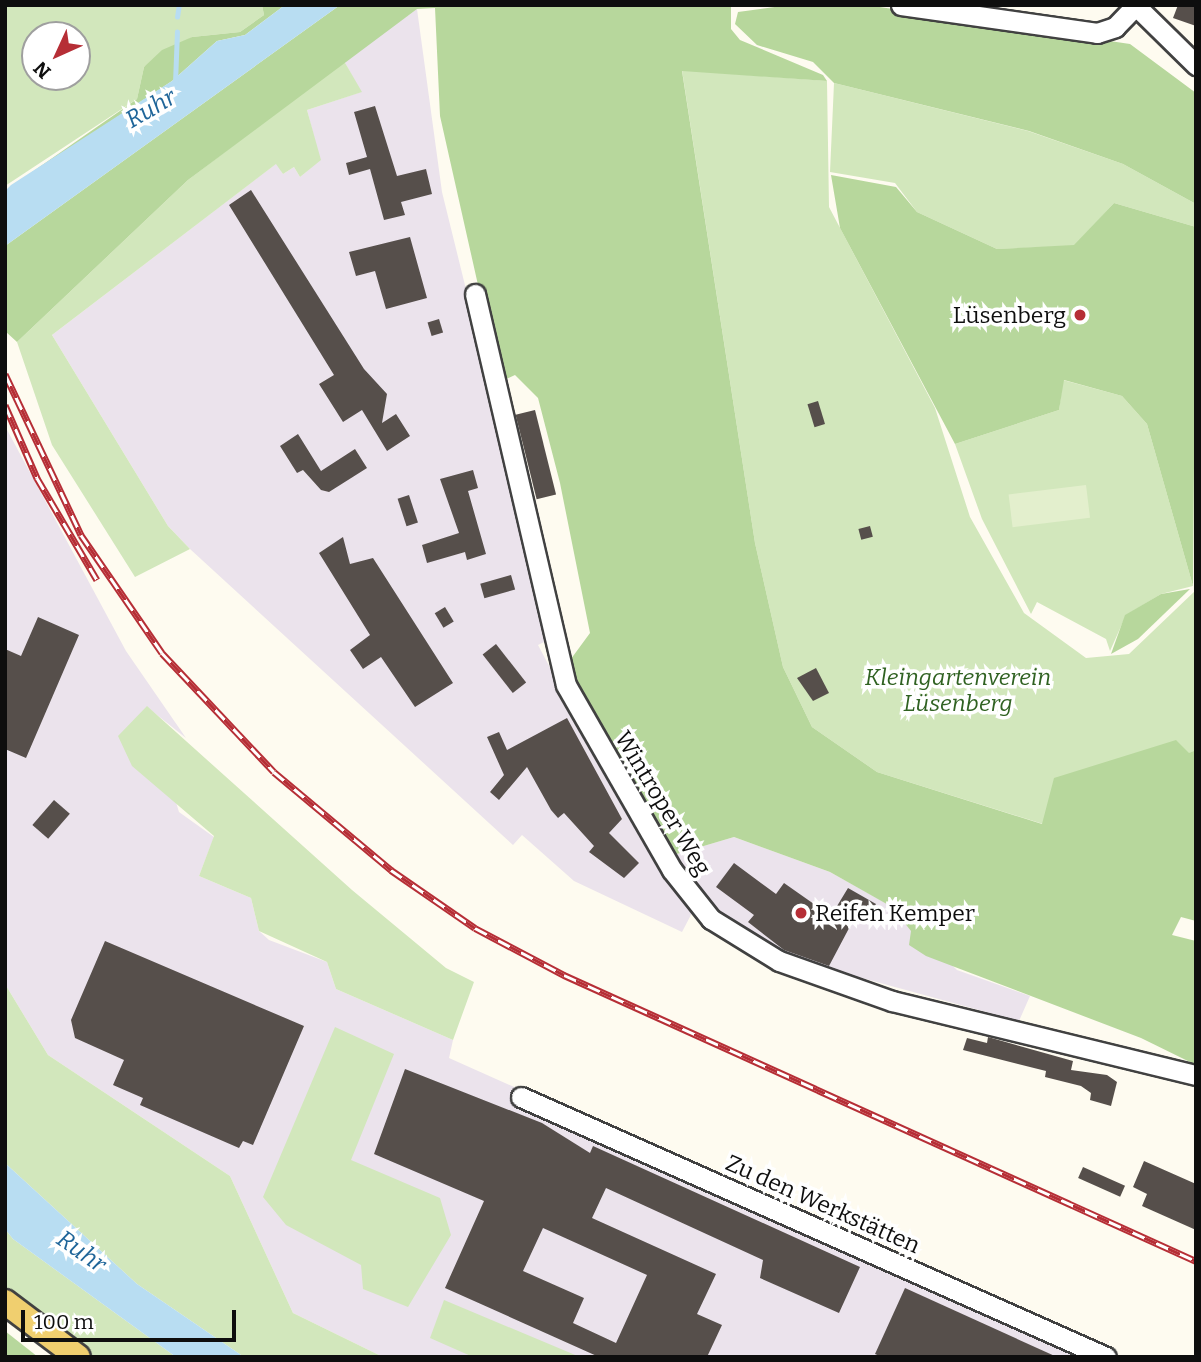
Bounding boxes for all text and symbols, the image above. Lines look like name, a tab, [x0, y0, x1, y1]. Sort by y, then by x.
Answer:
north arrow	[21, 21, 91, 91]
text: N	[29, 56, 56, 83]
water label: Ruhr	[121, 83, 181, 135]
place label: Lüsenberg	[953, 301, 1066, 329]
marker: Lüsenberg	[1072, 307, 1088, 323]
park label: Kleingartenverein Lüsenberg	[865, 663, 1051, 717]
street label: Wintroper Weg	[609, 726, 717, 880]
place label: Reifen Kemper	[815, 899, 975, 927]
marker: Reifen Kemper	[793, 905, 809, 921]
street label: Zu den Werkstätten	[722, 1149, 924, 1259]
water label: Ruhr	[51, 1225, 111, 1279]
scale bar	[24, 1296, 240, 1340]
text: 100 m	[34, 1309, 94, 1335]

